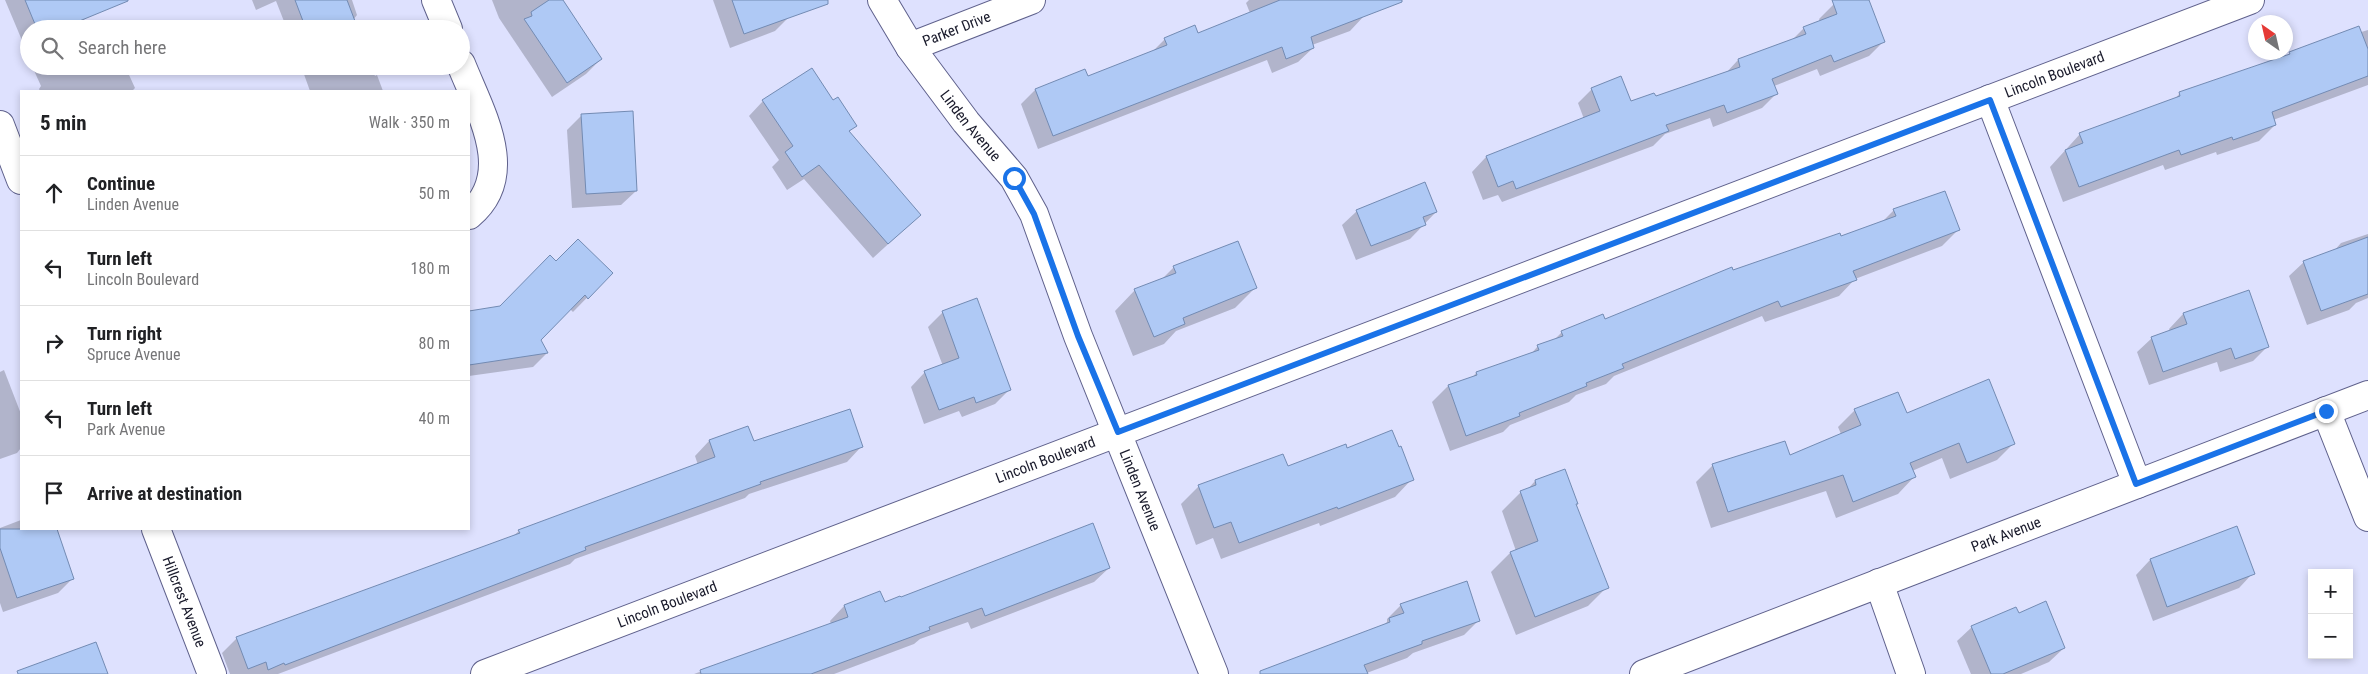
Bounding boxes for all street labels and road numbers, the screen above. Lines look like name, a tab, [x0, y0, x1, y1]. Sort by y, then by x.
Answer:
street label: Parker Drive	[920, 8, 993, 50]
street label: Lincoln Boulevard	[2002, 47, 2107, 102]
street label: Linden Avenue	[936, 87, 1005, 165]
street label: Lincoln Boulevard	[993, 433, 1098, 487]
street label: Linden Avenue	[1116, 447, 1164, 533]
street label: Park Avenue	[1969, 513, 2044, 556]
street label: Hillcrest Avenue	[158, 554, 210, 650]
street label: Lincoln Boulevard	[615, 577, 720, 632]

